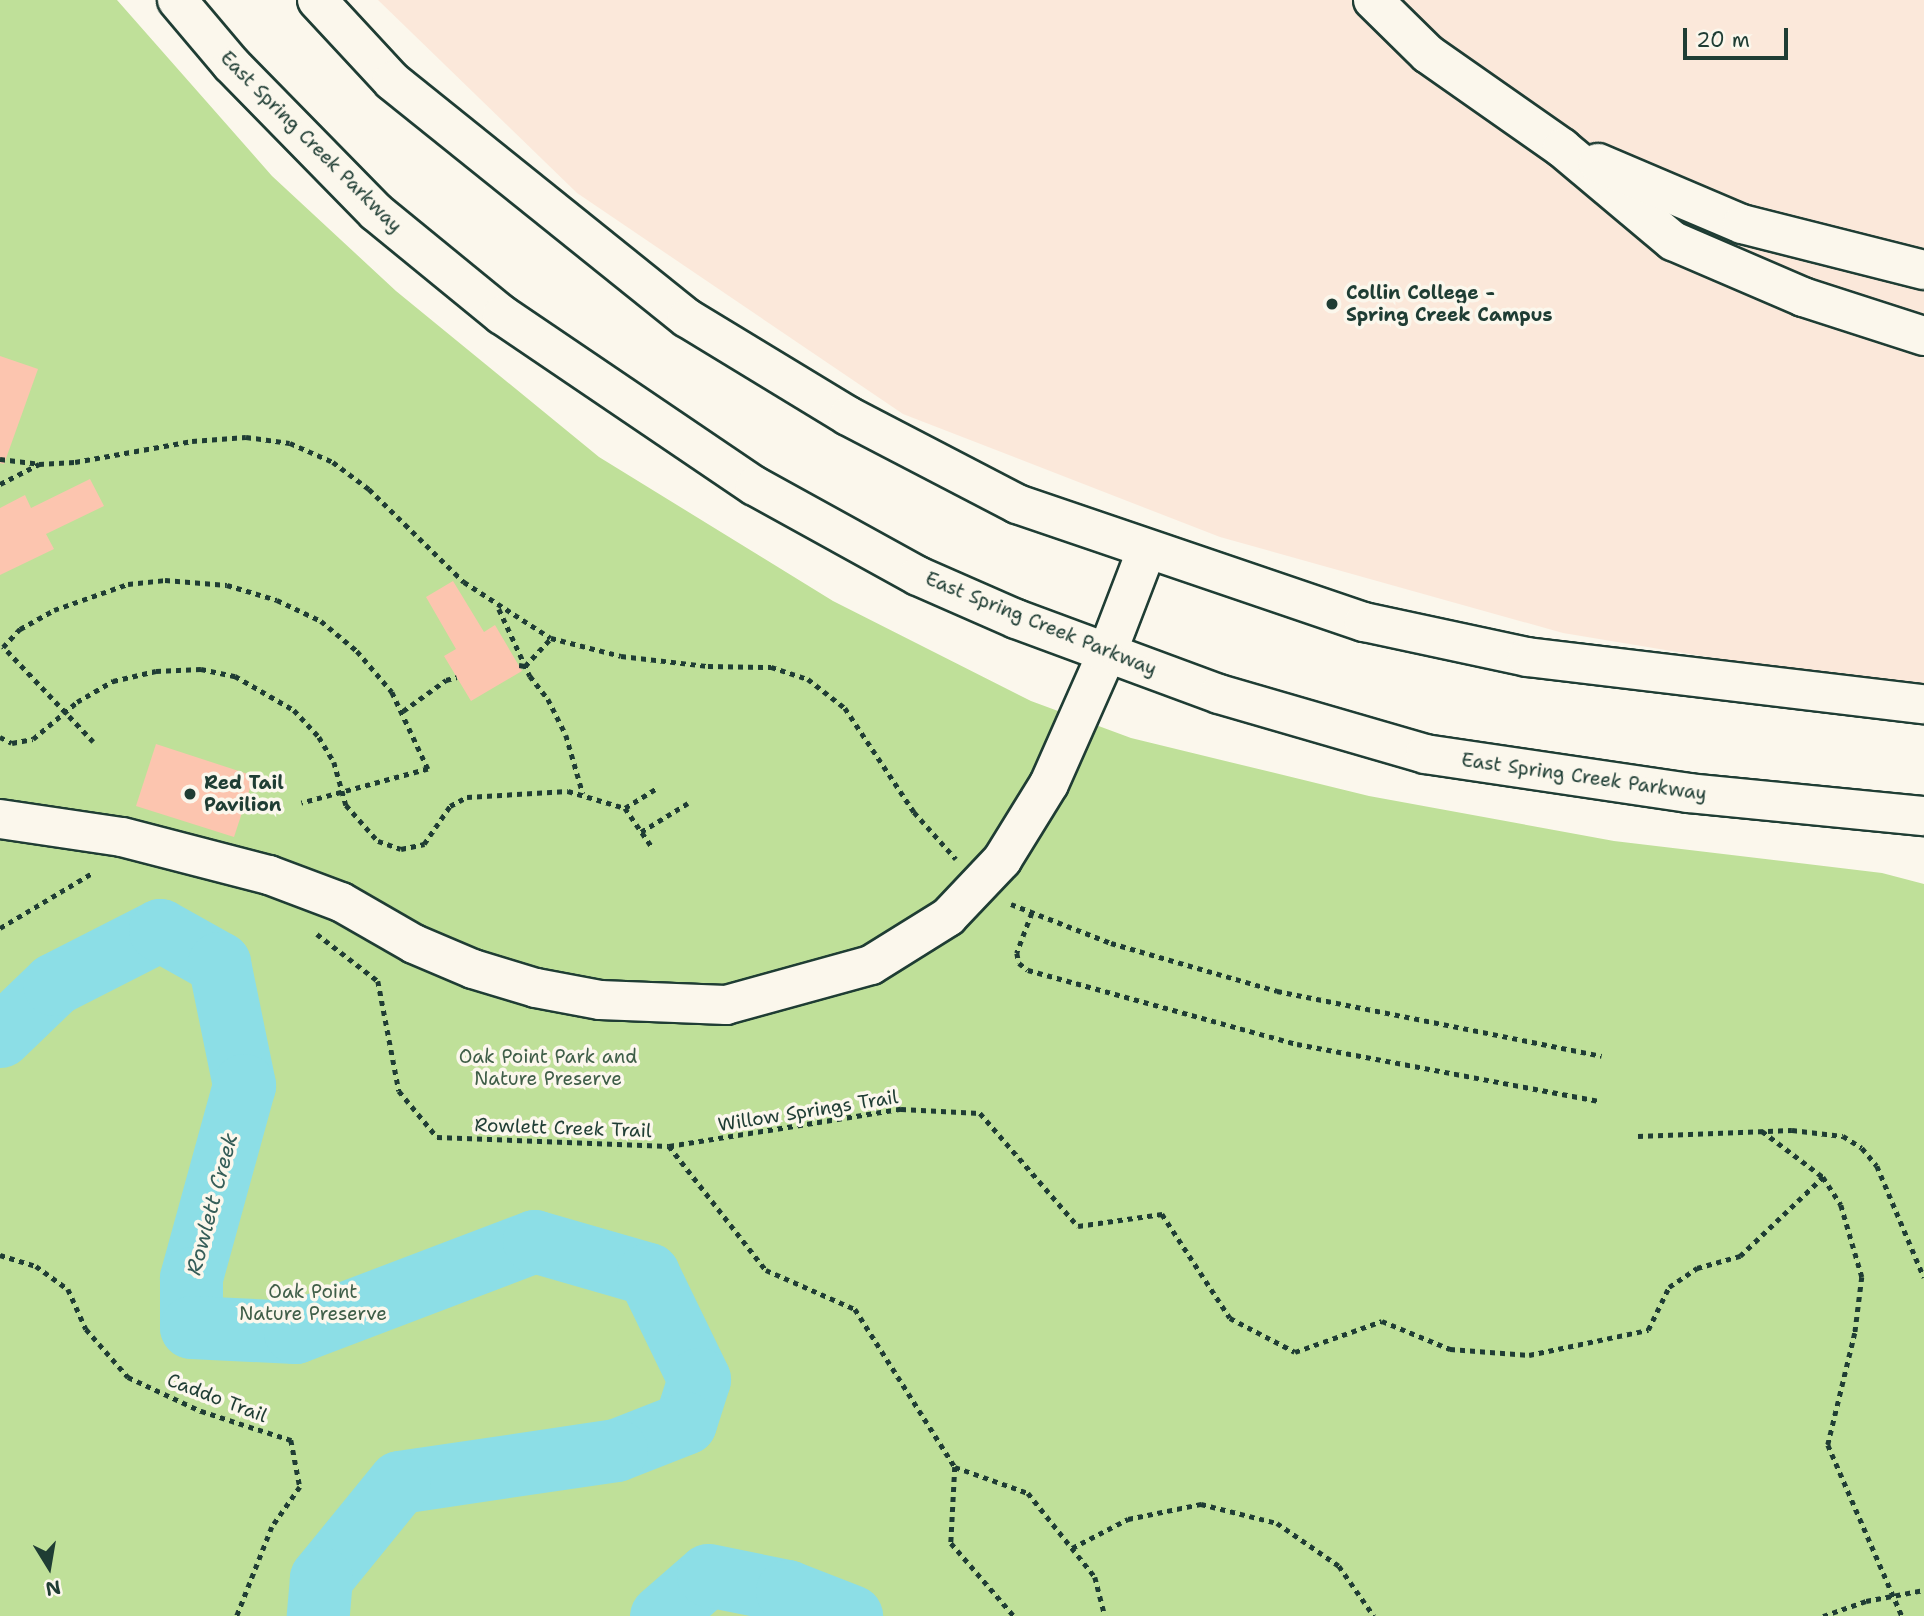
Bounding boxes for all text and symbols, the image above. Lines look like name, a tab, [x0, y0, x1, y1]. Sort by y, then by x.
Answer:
scale bar	[1686, 14, 1791, 58]
text: 20 m	[1696, 26, 1750, 54]
street label: East Spring Creek Parkway	[215, 46, 407, 238]
place label: Collin College - Spring Creek Campus	[1346, 282, 1553, 326]
marker: Collin College - Spring Creek Campus	[1324, 296, 1340, 312]
street label: East Spring Creek Parkway	[922, 567, 1160, 681]
street label: East Spring Creek Parkway	[1460, 748, 1708, 806]
place label: Red Tail Pavilion	[204, 772, 284, 816]
marker: Red Tail Pavilion	[182, 786, 198, 802]
park label: Oak Point Park and Nature Preserve	[459, 1046, 637, 1090]
street label: Willow Springs Trail	[716, 1085, 900, 1137]
street label: Rowlett Creek Trail	[474, 1114, 652, 1142]
water label: Rowlett Creek	[181, 1130, 243, 1278]
park label: Oak Point Nature Preserve	[239, 1281, 387, 1325]
street label: Caddo Trail	[164, 1368, 270, 1428]
north arrow	[14, 1532, 84, 1602]
text: N	[43, 1574, 63, 1602]

